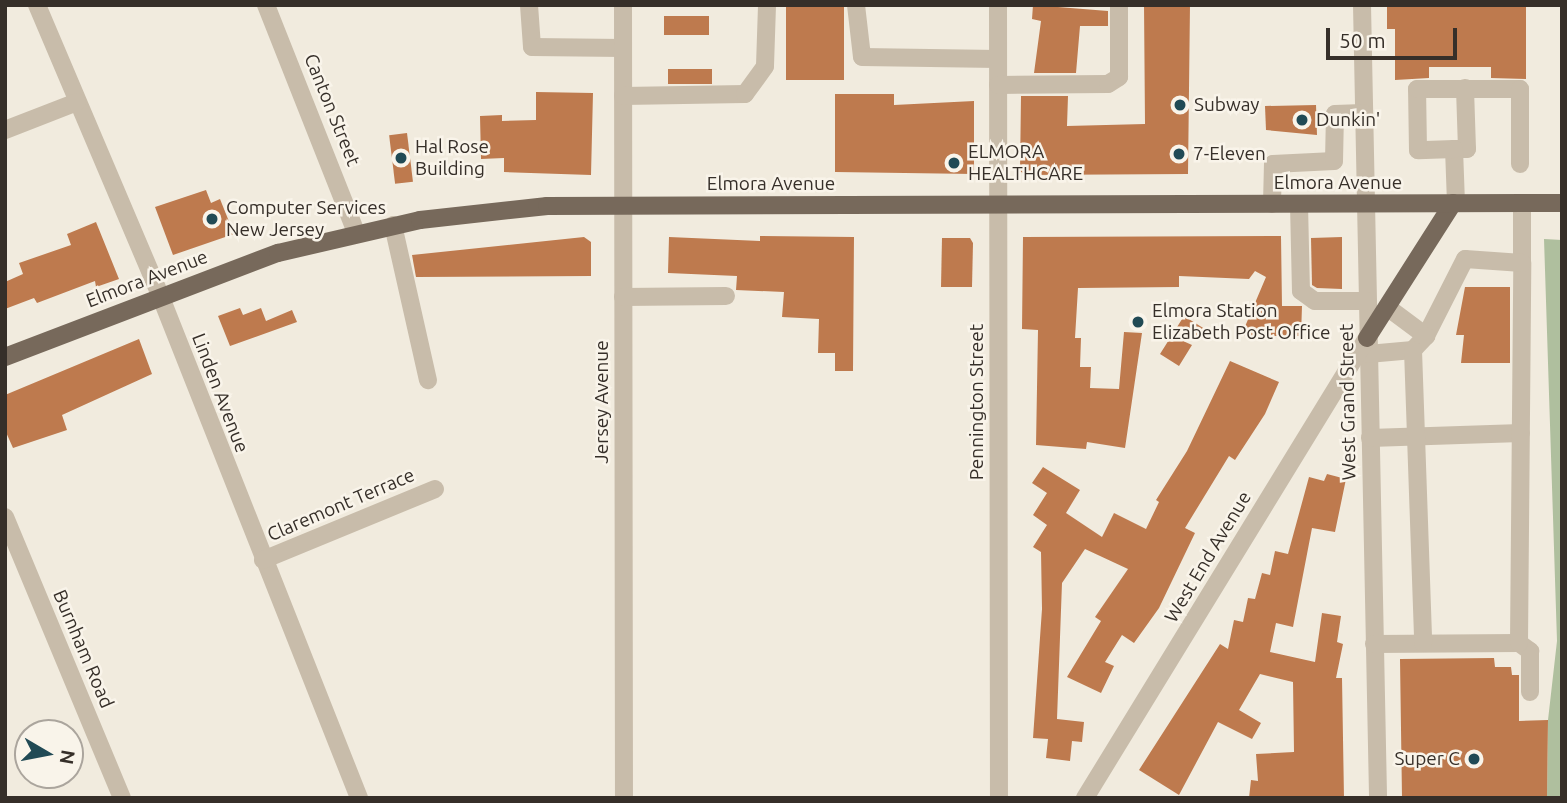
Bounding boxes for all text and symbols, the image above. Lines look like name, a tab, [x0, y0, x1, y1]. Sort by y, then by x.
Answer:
scale bar	[1329, 14, 1460, 58]
text: 50 m	[1339, 28, 1386, 52]
street label: Canton Street	[299, 51, 365, 169]
place label: Subway	[1194, 94, 1260, 116]
marker: Subway	[1172, 97, 1188, 113]
place label: Dunkin'	[1316, 109, 1380, 131]
marker: Dunkin'	[1294, 112, 1310, 128]
place label: Hal Rose Building	[415, 136, 489, 180]
place label: ELMORA HEALTHCARE	[968, 141, 1083, 185]
place label: 7-Eleven	[1193, 143, 1266, 165]
marker: 7-Eleven	[1171, 146, 1187, 162]
marker: Hal Rose Building	[393, 150, 409, 166]
marker: ELMORA HEALTHCARE	[946, 155, 962, 171]
street label: Elmora Avenue	[1274, 172, 1402, 194]
street label: Elmora Avenue	[707, 173, 835, 195]
place label: Computer Services New Jersey	[226, 197, 386, 241]
marker: Computer Services New Jersey	[204, 211, 220, 227]
street label: Elmora Avenue	[83, 245, 211, 313]
place label: Elmora Station Elizabeth Post Office	[1152, 300, 1330, 344]
marker: Elmora Station Elizabeth Post Office	[1130, 314, 1146, 330]
street label: West Grand Street	[1335, 323, 1361, 481]
street label: Pennington Street	[966, 324, 988, 480]
street label: Linden Avenue	[187, 330, 253, 456]
street label: Jersey Avenue	[591, 340, 613, 464]
street label: Claremont Terrace	[264, 464, 418, 546]
street label: West End Avenue	[1160, 487, 1256, 627]
street label: Burnham Road	[48, 586, 118, 712]
north arrow	[14, 719, 84, 789]
text: N	[56, 748, 80, 766]
place label: Super C	[1394, 748, 1460, 770]
marker: Super C	[1466, 751, 1482, 767]

